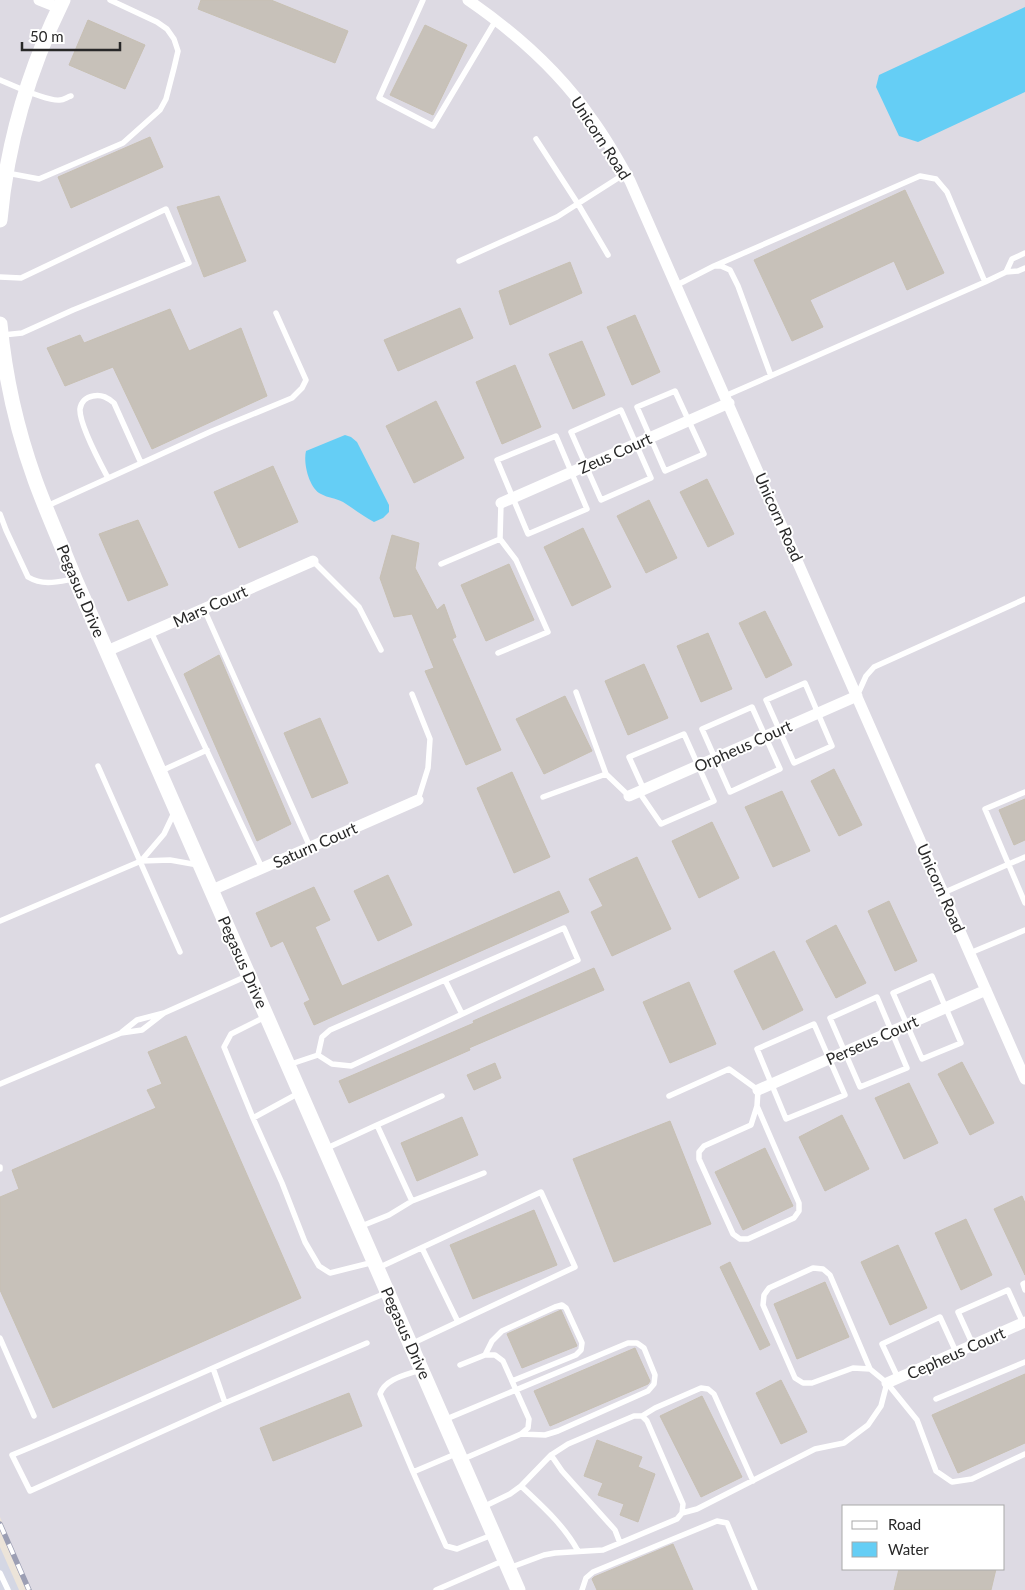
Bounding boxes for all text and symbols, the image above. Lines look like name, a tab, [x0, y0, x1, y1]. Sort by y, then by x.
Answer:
scale bar	[22, 20, 120, 52]
text: 50 m	[30, 27, 64, 45]
street label: Unicorn Road	[568, 93, 635, 183]
street label: Zeus Court	[575, 428, 654, 477]
street label: Unicorn Road	[751, 469, 807, 564]
street label: Pegasus Drive	[53, 542, 110, 640]
street label: Mars Court	[170, 581, 250, 630]
street label: Orpheus Court	[691, 715, 795, 776]
street label: Saturn Court	[270, 817, 360, 872]
street label: Unicorn Road	[913, 840, 969, 935]
street label: Pegasus Drive	[215, 913, 272, 1011]
street label: Perseus Court	[823, 1011, 921, 1068]
street label: Pegasus Drive	[378, 1284, 435, 1382]
street label: Cepheus Court	[904, 1322, 1008, 1383]
legend	[842, 1505, 1005, 1570]
text: Road	[888, 1515, 921, 1533]
text: Water	[888, 1540, 929, 1558]

